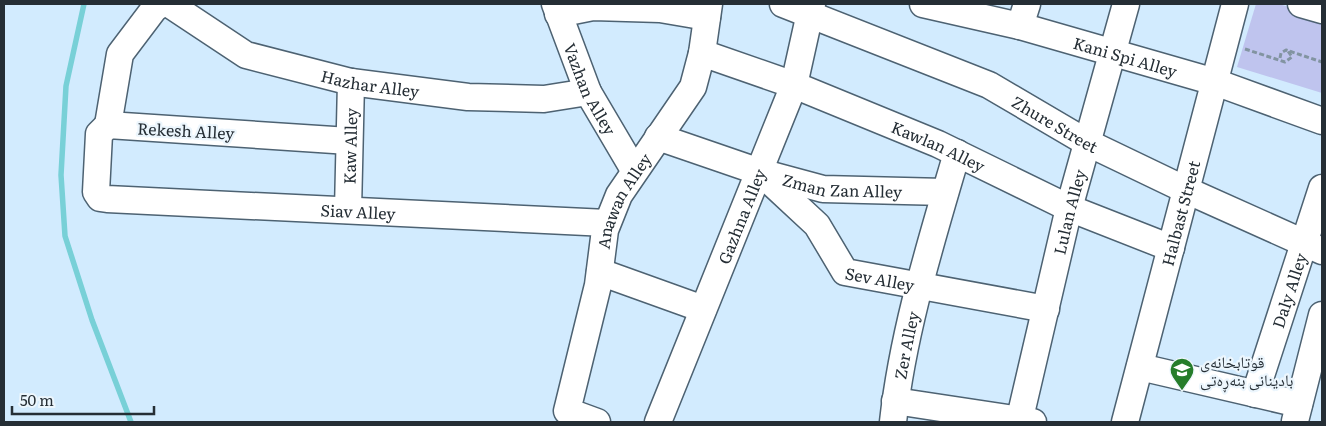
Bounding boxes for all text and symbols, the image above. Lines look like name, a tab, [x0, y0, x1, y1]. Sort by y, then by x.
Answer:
street label: Kani Spi Alley	[1071, 30, 1181, 83]
street label: Vazhan Alley	[559, 39, 623, 140]
street label: Hazhar Alley	[319, 63, 422, 103]
street label: Zhure Street	[1008, 89, 1102, 158]
street label: Kaw Alley	[337, 107, 362, 185]
street label: Kawlan Alley	[888, 114, 990, 178]
street label: Rekesh Alley	[137, 115, 236, 145]
street label: Anawan Alley	[591, 147, 657, 250]
street label: Halbast Street	[1155, 157, 1205, 268]
street label: Gazhna Alley	[711, 164, 771, 267]
street label: Lulan Alley	[1047, 166, 1092, 257]
street label: Zman Zan Alley	[780, 167, 903, 203]
street label: Siav Alley	[320, 197, 397, 225]
street label: Daly Alley	[1265, 249, 1312, 331]
street label: Sev Alley	[843, 260, 917, 297]
street label: Zer Alley	[887, 308, 925, 381]
place label: قوتابخانەی بادینانی بنەڕەتی	[1200, 349, 1293, 393]
school or university icon: قوتابخانەی بادینانی بنەڕەتی	[1169, 357, 1195, 391]
scale bar	[12, 384, 155, 416]
text: 50 m	[20, 388, 54, 411]

